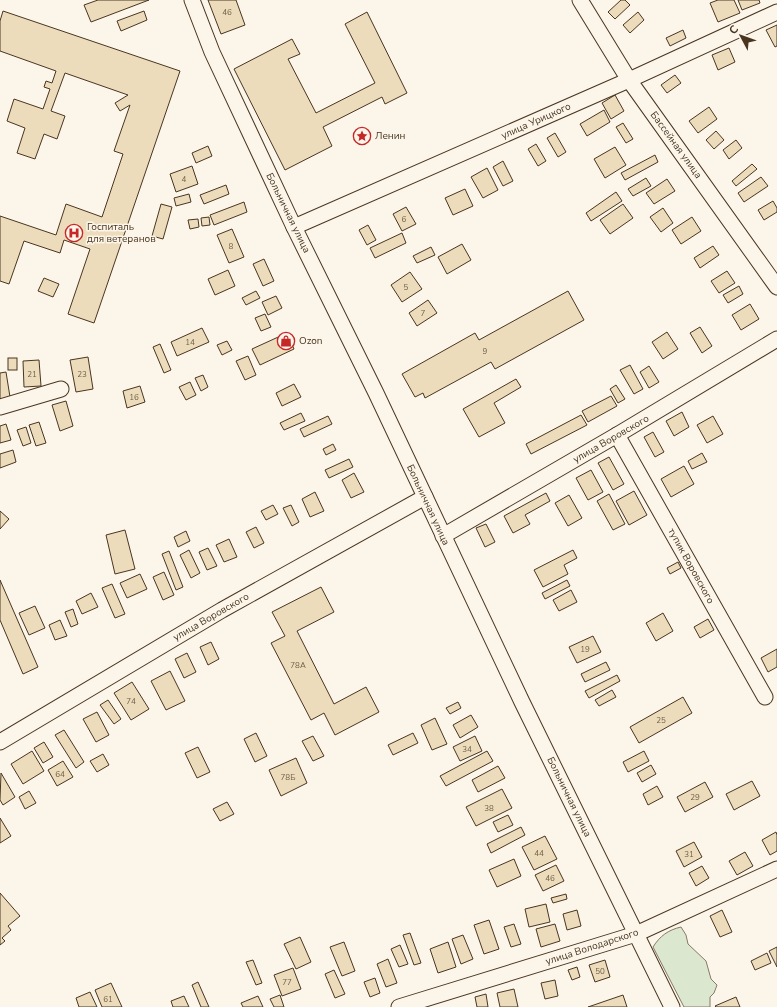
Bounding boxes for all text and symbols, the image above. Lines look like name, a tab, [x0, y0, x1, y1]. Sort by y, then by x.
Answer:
house number: 46	[222, 7, 232, 18]
north arrow	[721, 16, 761, 56]
text: С	[726, 22, 742, 38]
street label: улица Урицкого	[499, 99, 573, 143]
street label: Бассейная улица	[647, 109, 705, 181]
place icon: Ленин	[352, 126, 372, 146]
place label: Ленин	[375, 129, 406, 143]
street label: Больничная улица	[263, 171, 313, 255]
house number: 4	[182, 174, 187, 185]
house number: 6	[402, 214, 407, 225]
place label: Госпиталь для ветеранов	[87, 220, 156, 246]
hospital icon: Госпиталь для ветеранов	[64, 223, 84, 243]
house number: 8	[229, 241, 234, 252]
house number: 5	[404, 282, 409, 293]
house number: 7	[421, 308, 426, 319]
shop icon: Ozon	[276, 331, 296, 351]
place label: Ozon	[299, 334, 322, 348]
house number: 14	[185, 337, 195, 348]
house number: 9	[483, 346, 488, 357]
house number: 21	[27, 369, 37, 380]
house number: 23	[77, 369, 87, 380]
house number: 16	[129, 392, 139, 403]
street label: улица Воровского	[570, 411, 652, 466]
street label: Больничная улица	[403, 462, 453, 548]
street label: тупик Воровского	[664, 526, 718, 607]
street label: улица Воровского	[170, 589, 252, 644]
house number: 19	[580, 644, 590, 655]
house number: 78А	[290, 660, 306, 671]
house number: 74	[126, 696, 136, 707]
house number: 25	[656, 715, 666, 726]
house number: 34	[462, 744, 472, 755]
street label: Больничная улица	[544, 755, 594, 839]
house number: 64	[55, 769, 65, 780]
house number: 78Б	[281, 772, 295, 783]
house number: 29	[690, 792, 700, 803]
house number: 38	[484, 803, 494, 814]
house number: 44	[534, 848, 544, 859]
house number: 31	[684, 849, 694, 860]
house number: 46	[545, 873, 555, 884]
street label: улица Володарского	[544, 925, 641, 969]
house number: 50	[595, 966, 605, 977]
house number: 77	[282, 977, 292, 988]
house number: 61	[103, 994, 113, 1005]

